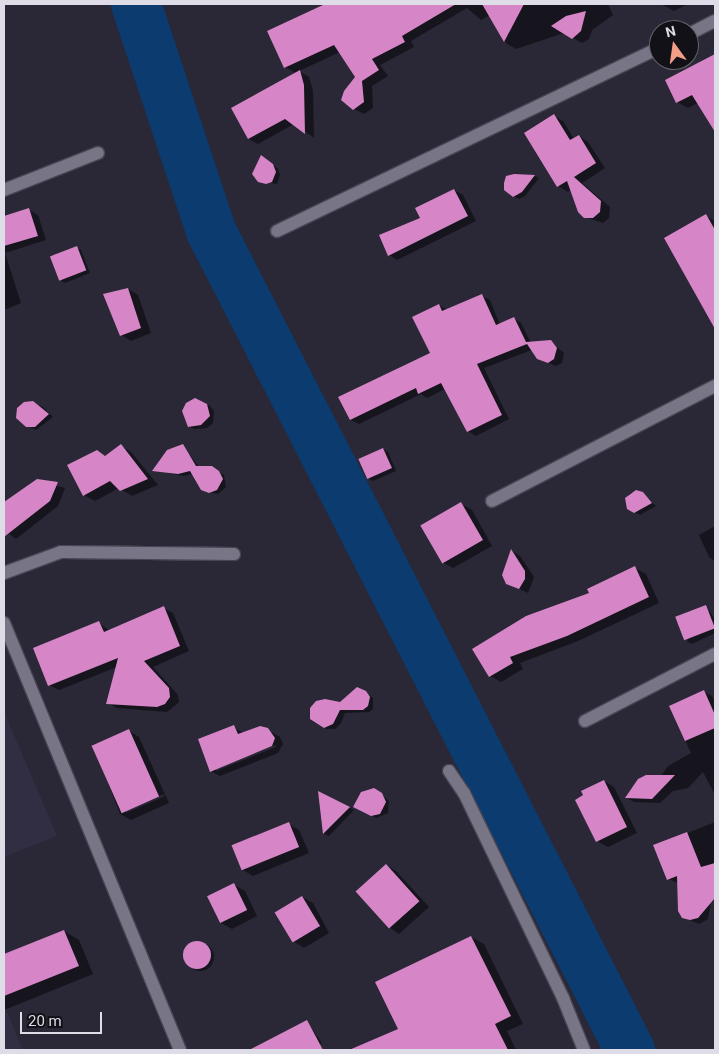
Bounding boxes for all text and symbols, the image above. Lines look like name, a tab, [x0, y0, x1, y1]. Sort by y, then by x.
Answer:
north arrow	[649, 20, 699, 70]
text: N	[664, 22, 677, 40]
scale bar	[22, 1002, 105, 1034]
text: 20 m	[28, 1012, 62, 1030]

